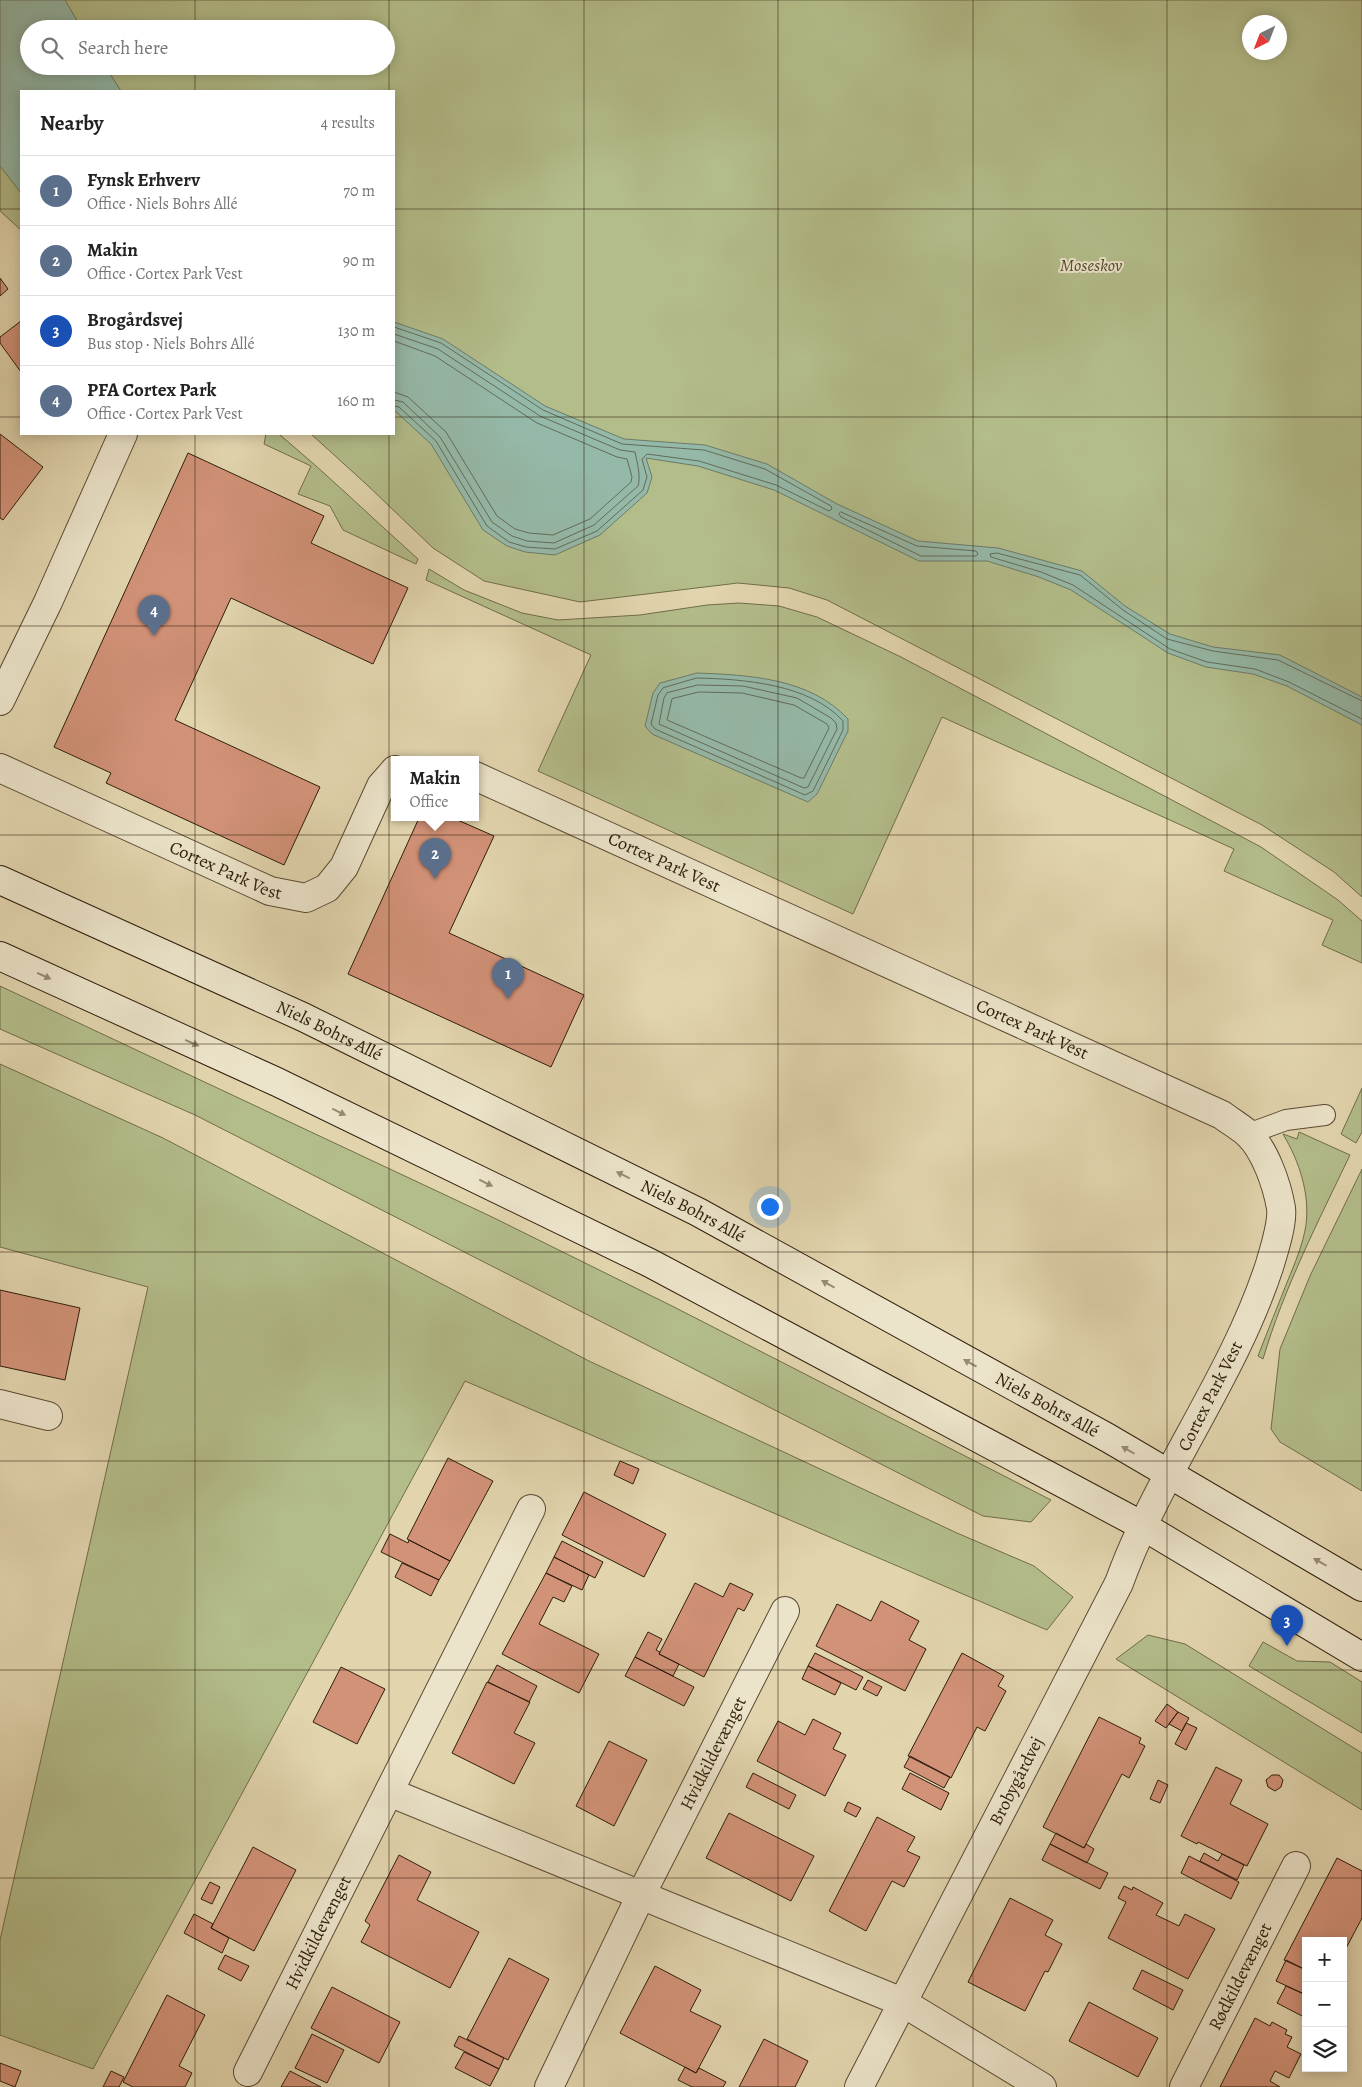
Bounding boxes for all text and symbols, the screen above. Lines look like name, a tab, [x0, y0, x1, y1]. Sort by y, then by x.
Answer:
north arrow	[1242, 15, 1287, 60]
search box	[20, 20, 395, 75]
icon: search	[38, 34, 66, 62]
text: Search here	[78, 35, 168, 61]
text: Nearby	[40, 109, 103, 137]
text: 4 results	[321, 112, 375, 134]
text: Fynsk Erhverv	[87, 167, 200, 193]
text: 1	[53, 180, 59, 202]
text: 70 m	[343, 180, 375, 202]
text: Office · Niels Bohrs Allé	[87, 193, 238, 215]
text: Makin	[87, 237, 138, 263]
text: 2	[52, 250, 60, 272]
text: 90 m	[343, 250, 375, 272]
park label: Moseskov	[1060, 253, 1123, 277]
text: Office · Cortex Park Vest	[87, 263, 243, 285]
text: Brogårdsvej	[87, 307, 183, 333]
text: 3	[53, 320, 59, 342]
text: 130 m	[338, 320, 375, 342]
text: Bus stop · Niels Bohrs Allé	[87, 333, 255, 355]
text: PFA Cortex Park	[87, 377, 216, 403]
text: 4	[52, 390, 60, 412]
text: 160 m	[337, 390, 375, 412]
text: Office · Cortex Park Vest	[87, 403, 243, 425]
pin: 4	[138, 595, 170, 636]
popup	[391, 756, 479, 821]
text: Makin	[409, 765, 461, 791]
text: Office	[409, 791, 448, 813]
street label: Cortex Park Vest	[604, 826, 724, 898]
street label: Cortex Park Vest	[166, 835, 284, 905]
pin: 2	[419, 838, 451, 879]
pin: 1	[492, 958, 524, 999]
one-way arrow	[37, 972, 51, 980]
street label: Cortex Park Vest	[972, 993, 1092, 1065]
street label: Niels Bohrs Allé	[272, 994, 386, 1066]
one-way arrow	[185, 1039, 199, 1047]
one-way arrow	[332, 1108, 347, 1116]
one-way arrow	[616, 1170, 630, 1178]
street label: Niels Bohrs Allé	[637, 1174, 750, 1248]
one-way arrow	[479, 1179, 493, 1187]
your location	[757, 1194, 783, 1220]
one-way arrow	[821, 1280, 835, 1288]
street label: Cortex Park Vest	[1172, 1337, 1248, 1455]
one-way arrow	[963, 1359, 977, 1367]
street label: Niels Bohrs Allé	[991, 1366, 1104, 1443]
one-way arrow	[1121, 1445, 1134, 1454]
one-way arrow	[1313, 1558, 1326, 1567]
pin: 3	[1271, 1605, 1303, 1646]
street label: Hvidkildevænget	[674, 1692, 752, 1814]
street label: Brobygårdvej	[983, 1733, 1049, 1829]
street label: Hvidkildevænget	[279, 1872, 357, 1994]
street label: Rødkildevænget	[1203, 1918, 1277, 2034]
map controls	[1302, 1937, 1347, 2072]
button: +	[1302, 1937, 1347, 1982]
button: −	[1302, 1982, 1347, 2027]
button: layers	[1302, 2027, 1347, 2072]

